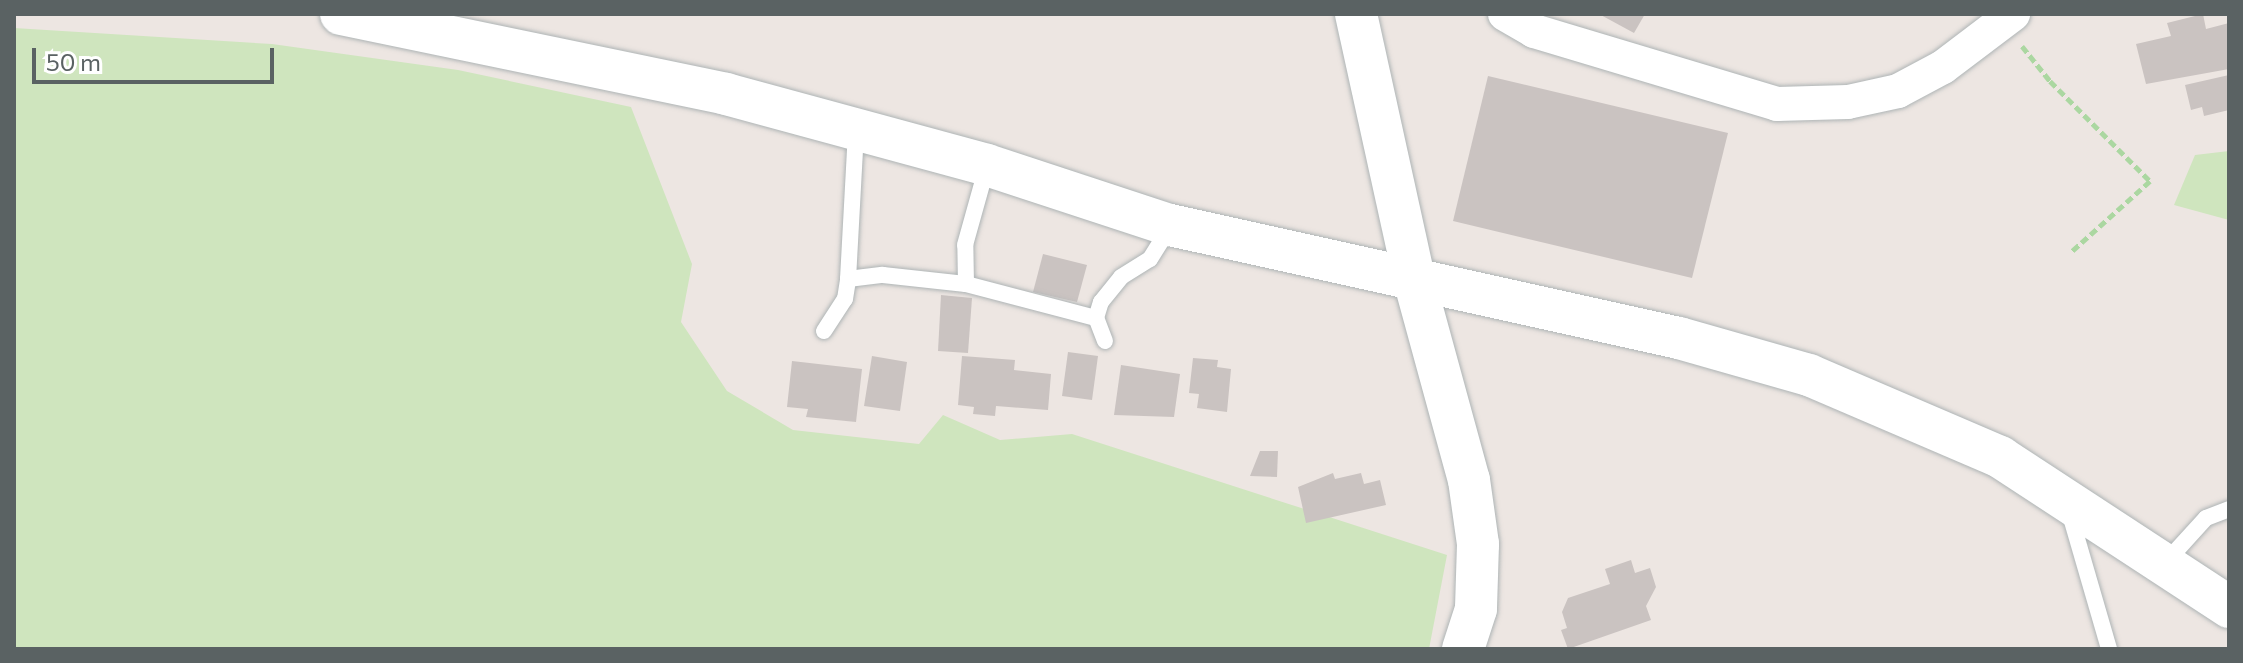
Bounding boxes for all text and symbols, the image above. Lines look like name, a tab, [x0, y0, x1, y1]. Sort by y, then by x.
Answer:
scale bar	[36, 32, 278, 82]
text: 50 m	[46, 47, 101, 76]

